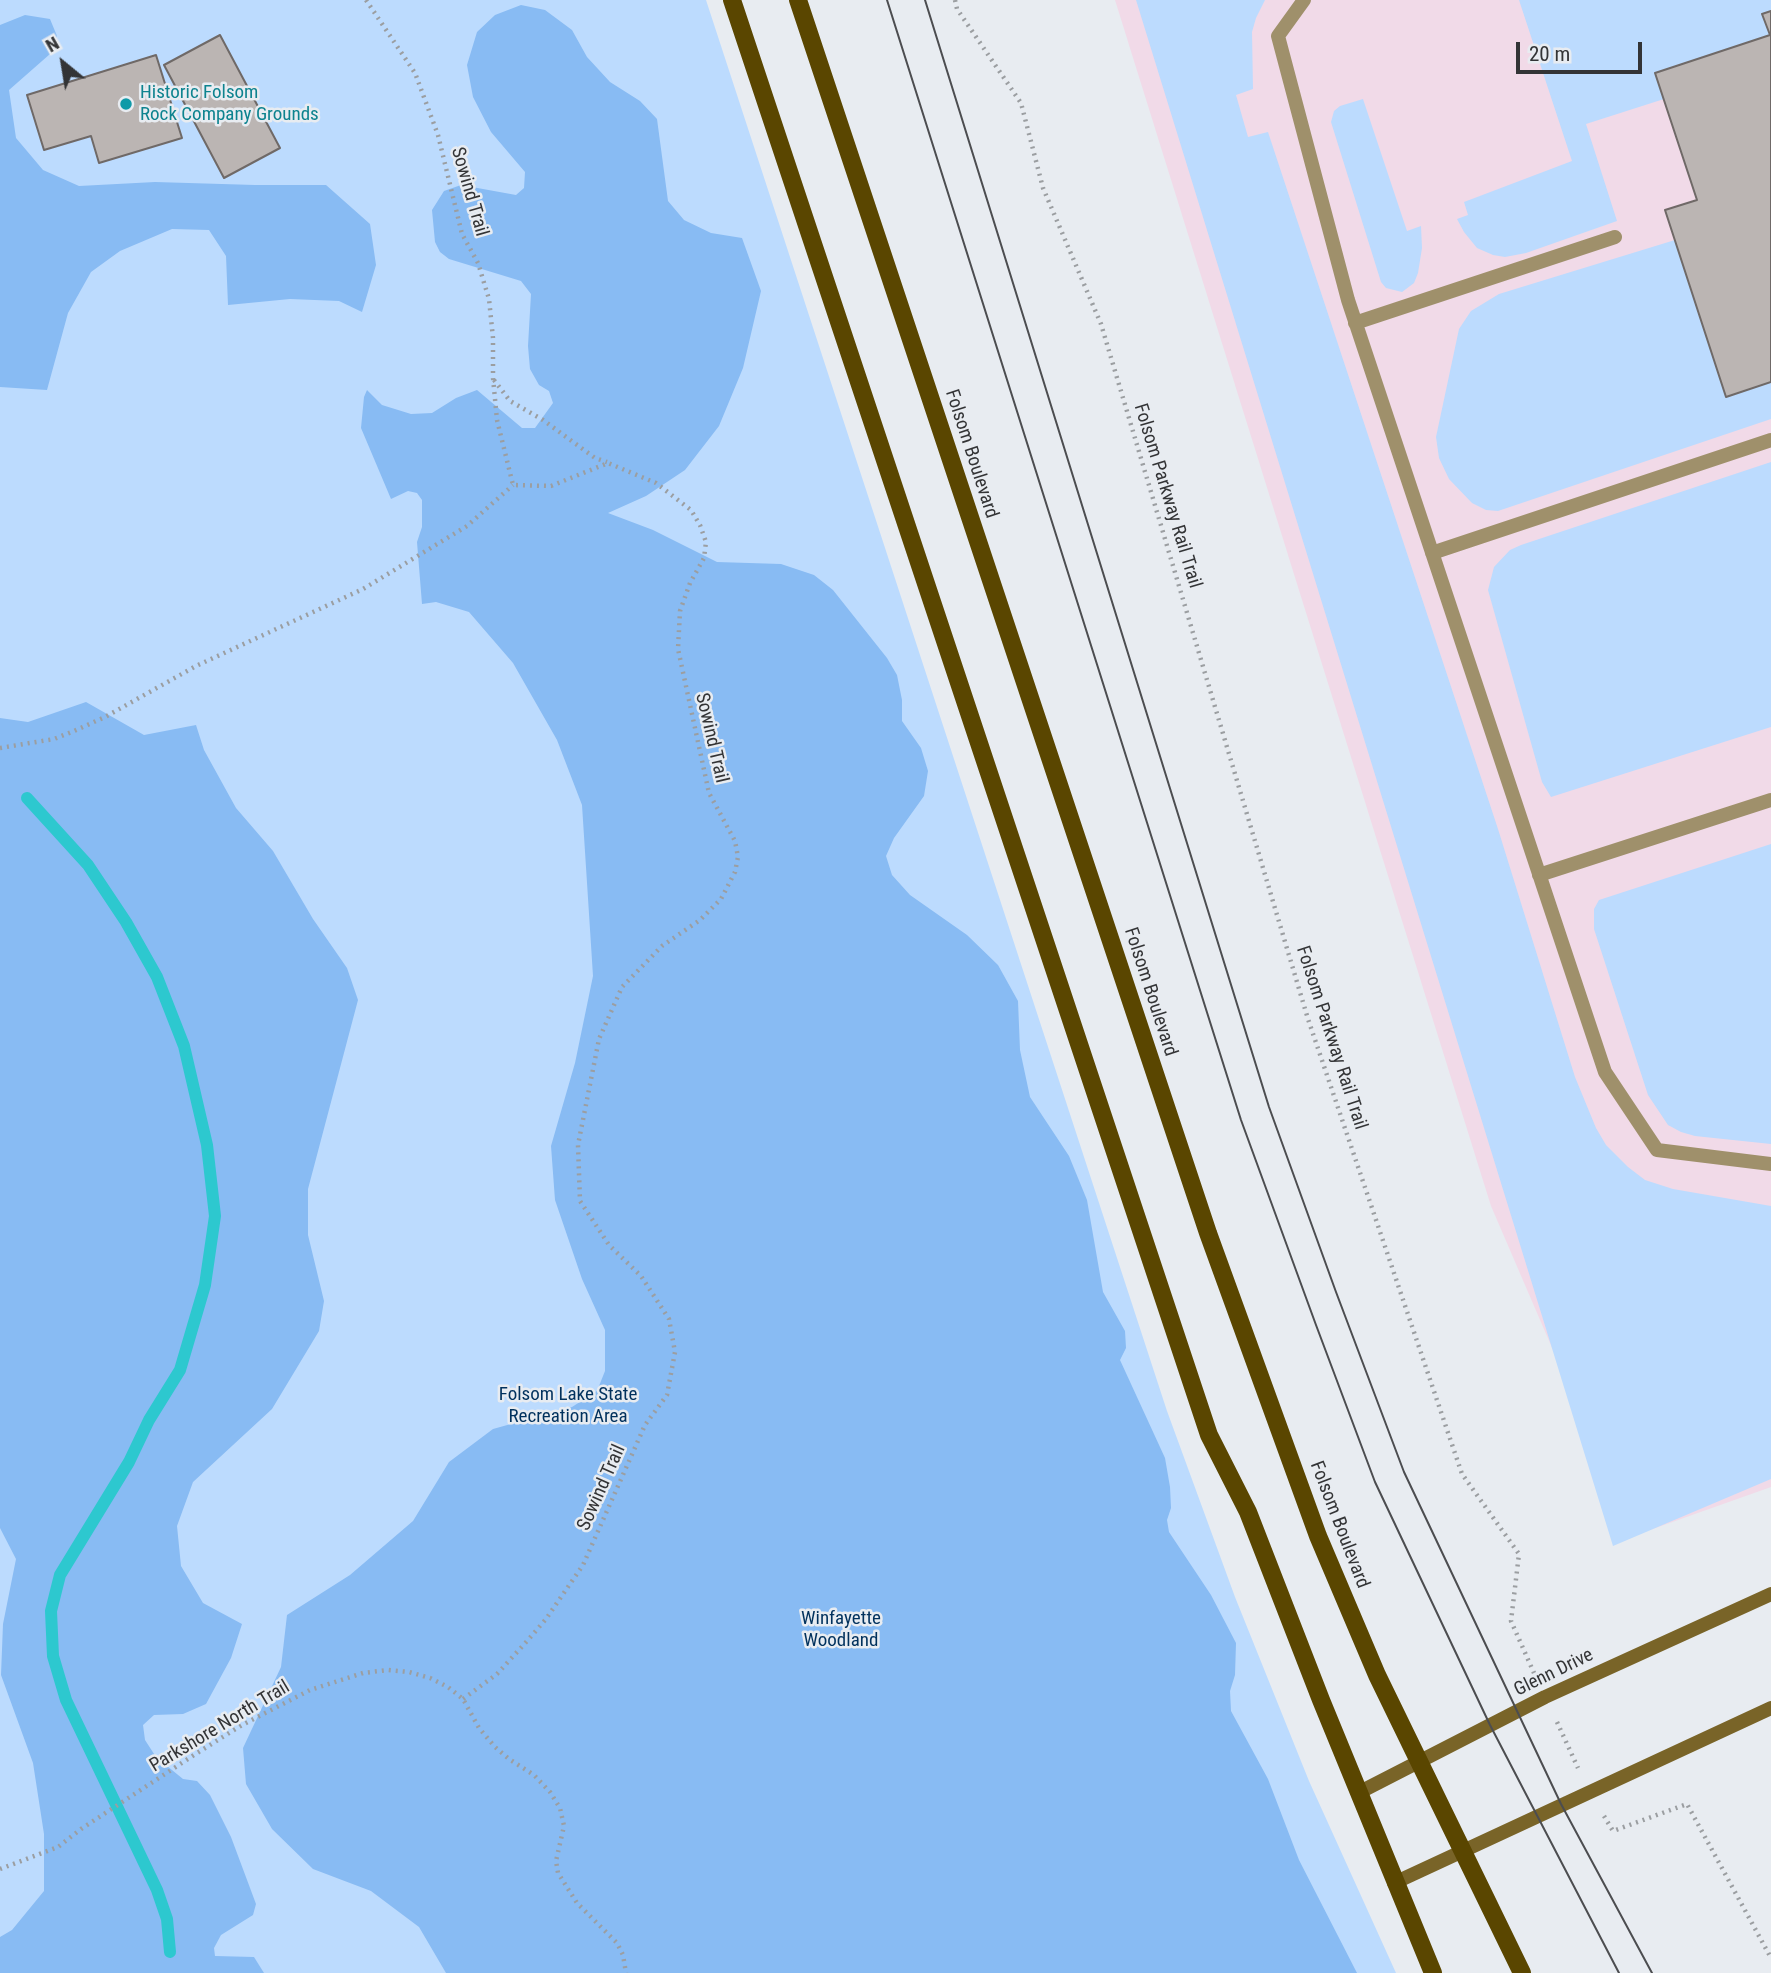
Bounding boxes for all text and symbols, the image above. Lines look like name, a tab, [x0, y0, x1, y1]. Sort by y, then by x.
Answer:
north arrow	[28, 28, 98, 98]
scale bar	[1519, 28, 1645, 72]
text: N	[41, 32, 63, 57]
text: 20 m	[1529, 42, 1570, 66]
place label: Historic Folsom Rock Company Grounds	[140, 82, 319, 126]
marker: Historic Folsom Rock Company Grounds	[118, 96, 134, 112]
street label: Sowind Trail	[445, 145, 493, 239]
street label: Folsom Boulevard	[939, 387, 1003, 521]
street label: Folsom Parkway Rail Trail	[1128, 401, 1206, 591]
street label: Sowind Trail	[690, 691, 732, 785]
street label: Folsom Boulevard	[1118, 925, 1182, 1059]
street label: Folsom Parkway Rail Trail	[1291, 943, 1371, 1133]
park label: Folsom Lake State Recreation Area	[499, 1384, 637, 1428]
street label: Sowind Trail	[573, 1442, 631, 1534]
street label: Folsom Boulevard	[1304, 1458, 1374, 1592]
park label: Winfayette Woodland	[801, 1608, 881, 1652]
street label: Glenn Drive	[1511, 1644, 1597, 1702]
street label: Parkshore North Trail	[146, 1676, 294, 1778]

